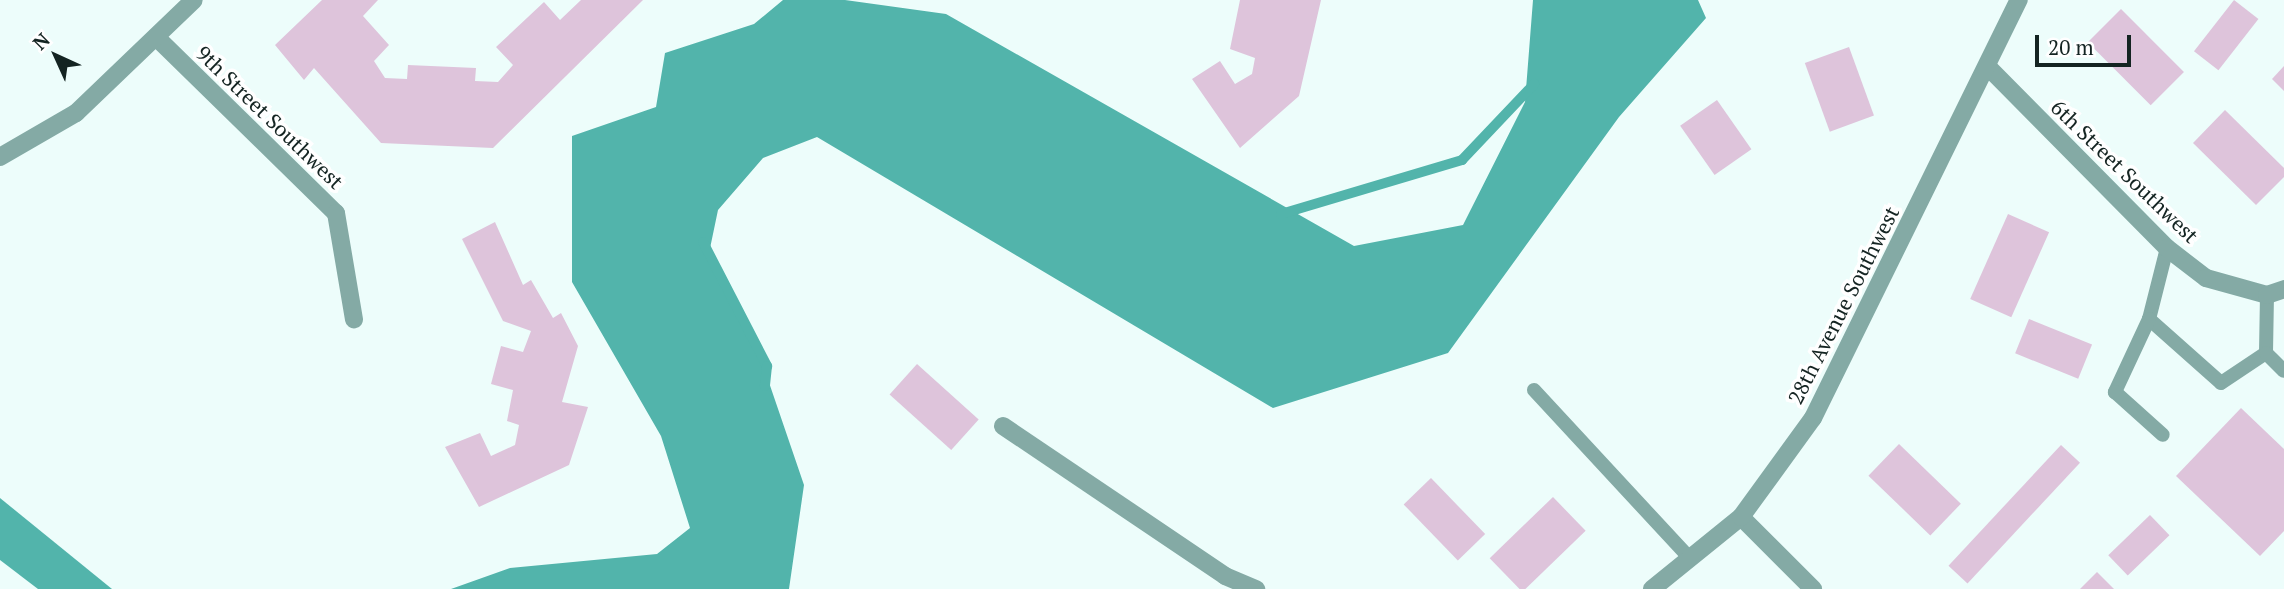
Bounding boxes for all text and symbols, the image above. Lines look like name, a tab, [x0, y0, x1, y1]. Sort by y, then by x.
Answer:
north arrow	[21, 21, 91, 91]
scale bar	[2039, 21, 2135, 65]
text: N	[27, 27, 55, 55]
text: 20 m	[2048, 33, 2094, 61]
street label: 9th Street Southwest	[191, 40, 349, 194]
street label: 6th Street Southwest	[2046, 94, 2204, 248]
street label: 28th Avenue Southwest	[1782, 202, 1904, 408]

